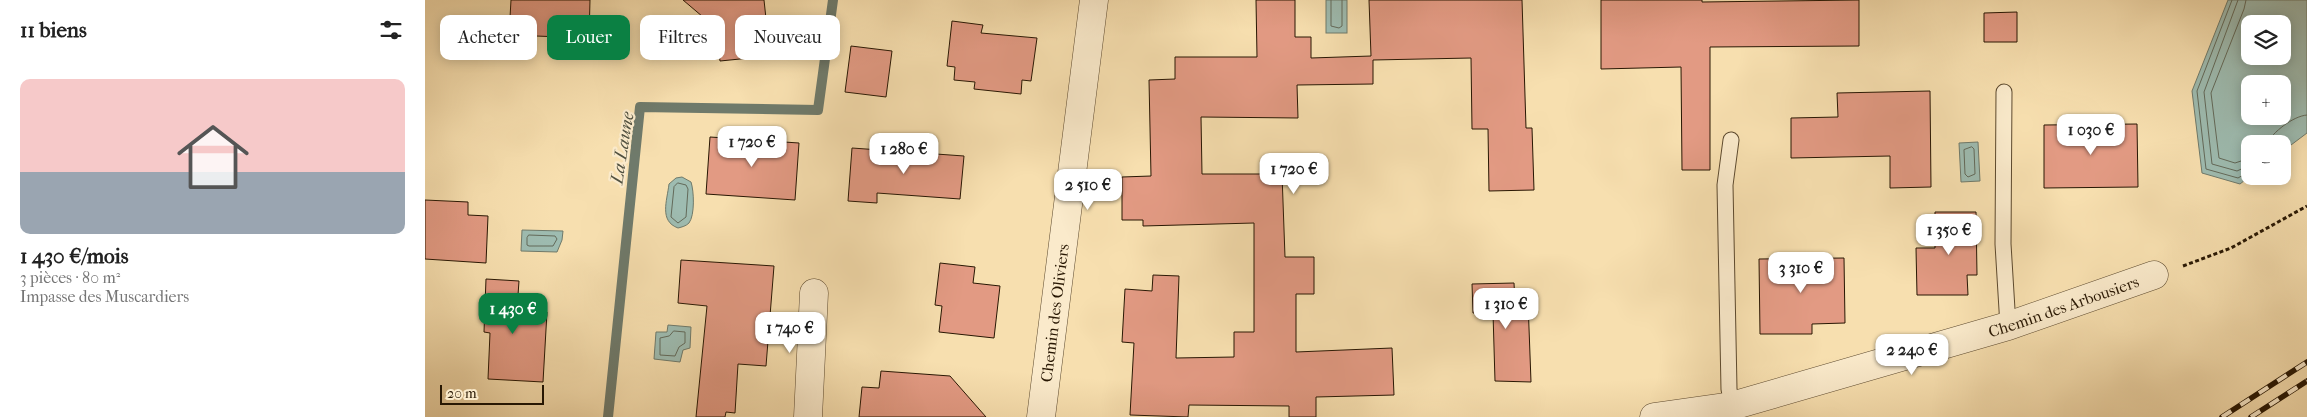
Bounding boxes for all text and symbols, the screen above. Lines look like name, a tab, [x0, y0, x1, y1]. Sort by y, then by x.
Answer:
chip: Acheter	[440, 15, 537, 60]
chip: Louer	[547, 15, 630, 60]
chip: Filtres	[640, 15, 725, 60]
chip: Nouveau	[735, 15, 840, 60]
map controls	[2241, 15, 2291, 185]
button: layers	[2241, 15, 2291, 65]
icon: filters	[377, 16, 405, 44]
text: 11 biens	[20, 18, 87, 42]
button: +	[2241, 75, 2291, 125]
water label: La Laune	[606, 110, 639, 188]
icon: home	[168, 112, 258, 202]
pin: 1 030 €	[2045, 114, 2137, 156]
text: 1 030 €	[2068, 120, 2114, 139]
pin: 1 720 €	[706, 126, 798, 168]
text: 1 720 €	[729, 132, 775, 151]
pin: 1 280 €	[858, 132, 950, 175]
button: −	[2241, 135, 2291, 185]
text: 1 280 €	[880, 139, 928, 158]
pin: 1 720 €	[1248, 152, 1340, 195]
text: 1 720 €	[1271, 159, 1317, 178]
pin: 2 510 €	[1042, 168, 1134, 211]
text: 2 510 €	[1065, 175, 1111, 194]
pin: 1 350 €	[1903, 214, 1995, 256]
text: 1 350 €	[1927, 220, 1971, 239]
street label: Chemin des Oliviers	[1037, 243, 1073, 383]
text: 1 430 €/mois	[20, 244, 129, 268]
pin: 3 310 €	[1755, 252, 1847, 294]
text: 3 310 €	[1779, 258, 1823, 277]
text: 3 pièces · 80 m²	[20, 268, 120, 287]
street label: Chemin des Arbousiers	[1986, 272, 2142, 341]
text: Impasse des Muscardiers	[20, 287, 189, 306]
pin: 1 310 €	[1460, 288, 1552, 330]
pin: 1 430 €	[467, 292, 559, 335]
text: 1 310 €	[1484, 294, 1528, 313]
text: 1 430 €	[490, 299, 536, 318]
pin: 1 740 €	[744, 312, 836, 354]
text: 1 740 €	[766, 318, 814, 337]
pin: 2 240 €	[1866, 334, 1958, 376]
text: 2 240 €	[1886, 340, 1938, 359]
scale bar	[440, 382, 544, 405]
text: 20 m	[447, 385, 477, 402]

